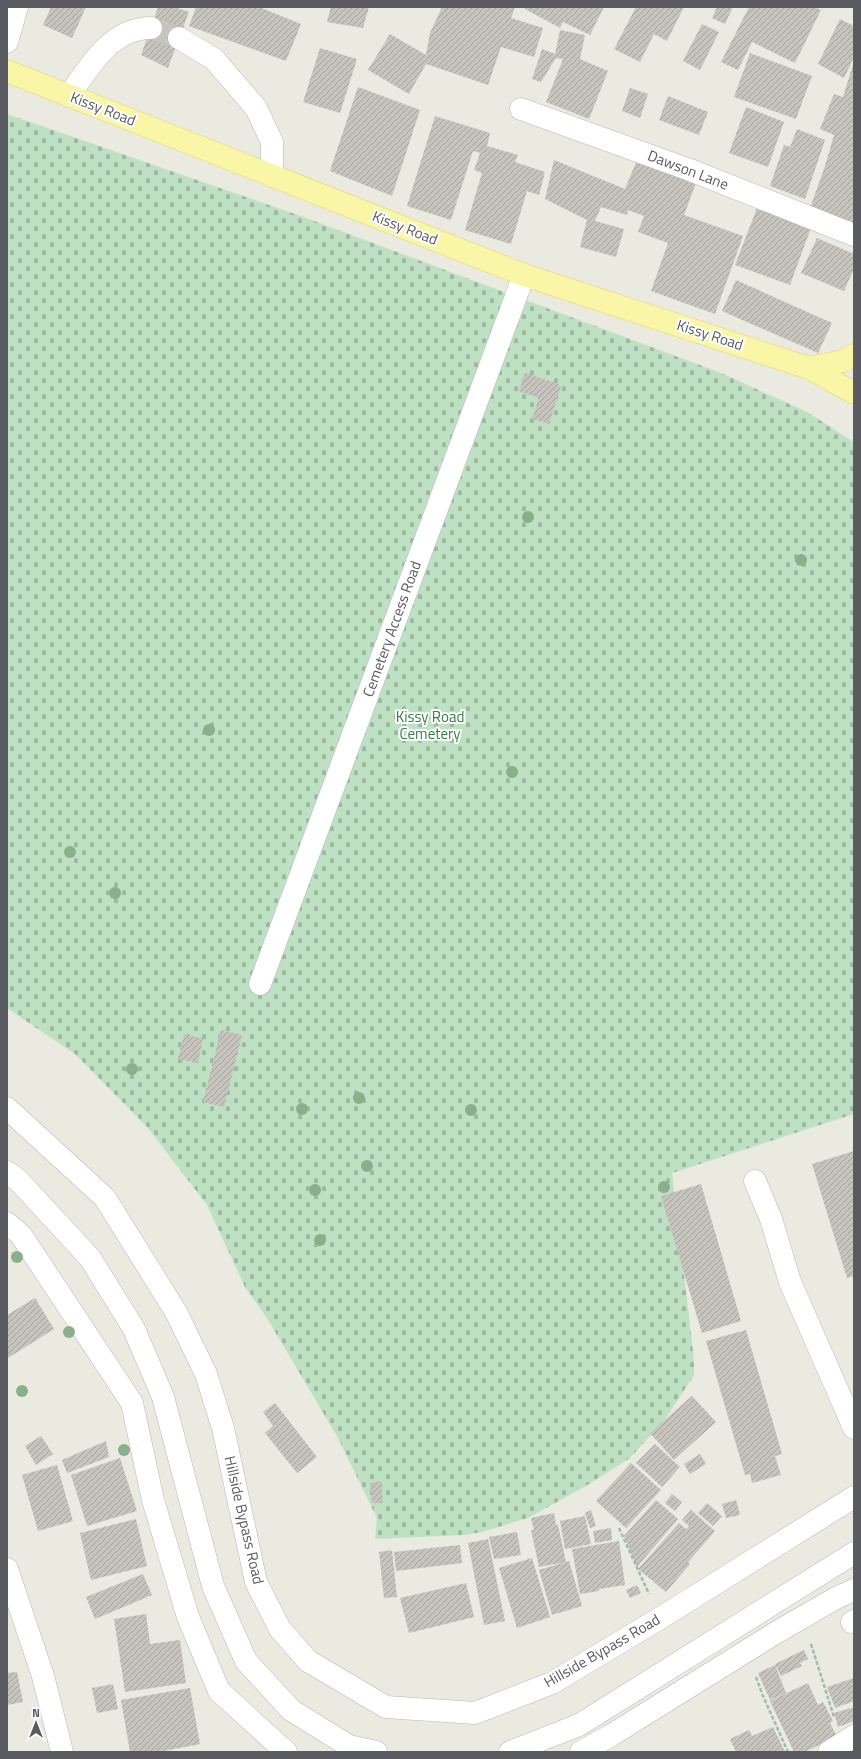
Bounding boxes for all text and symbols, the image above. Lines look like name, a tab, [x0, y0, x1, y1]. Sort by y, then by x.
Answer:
street label: Kissy Road	[67, 85, 139, 132]
street label: Dawson Lane	[644, 144, 732, 196]
street label: Kissy Road	[369, 204, 441, 251]
street label: Kissy Road	[674, 313, 746, 356]
street label: Cemetery Access Road	[356, 558, 427, 700]
park label: Kissy Road Cemetery	[396, 705, 464, 745]
street label: Hillside Bypass Road	[219, 1453, 270, 1586]
street label: Hillside Bypass Road	[539, 1608, 664, 1693]
north arrow	[16, 1703, 56, 1743]
text: N	[32, 1705, 40, 1721]

